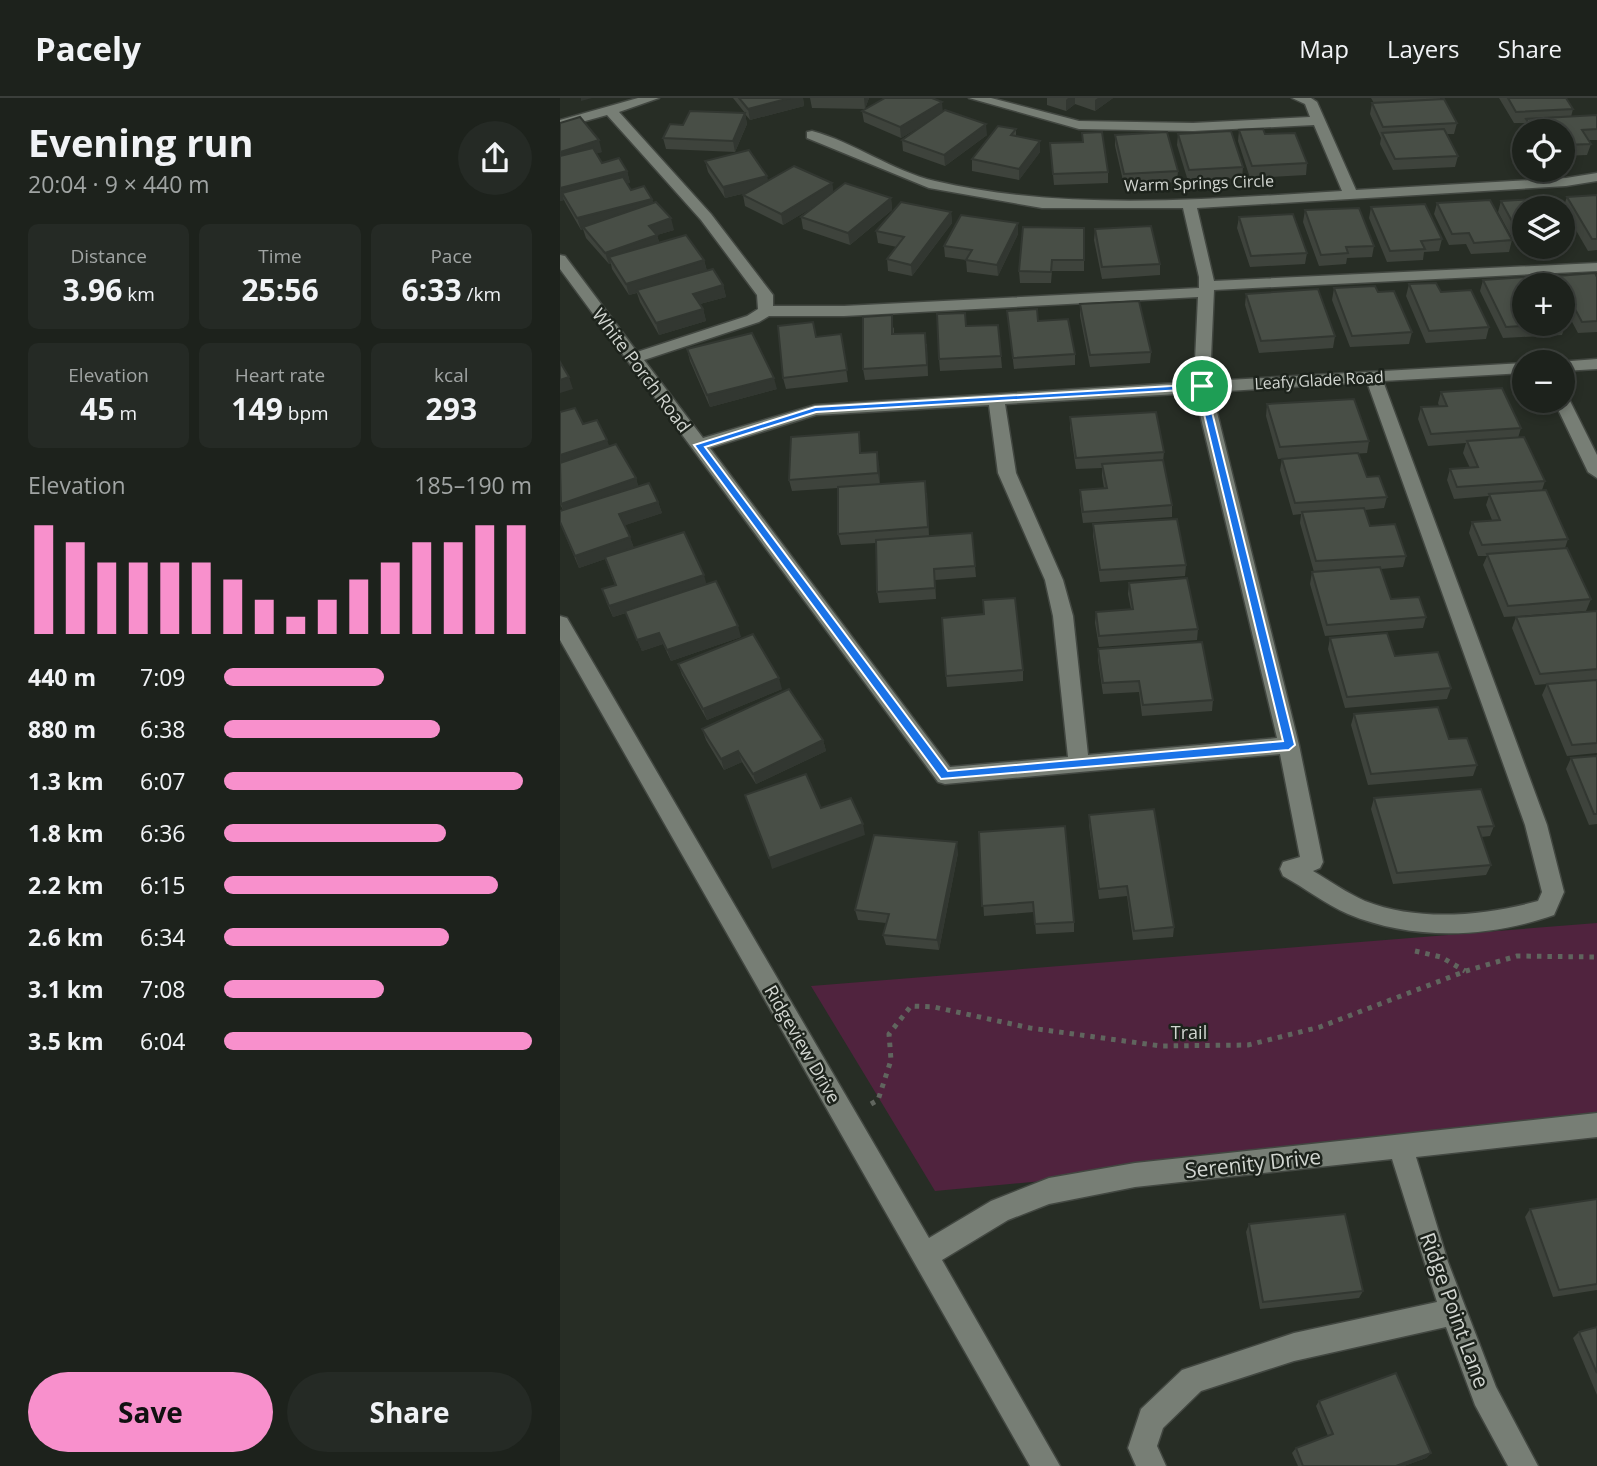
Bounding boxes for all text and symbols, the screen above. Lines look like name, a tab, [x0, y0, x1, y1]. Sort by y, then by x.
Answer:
text: Pacely	[35, 26, 141, 71]
text: Map	[1299, 32, 1349, 65]
text: Layers	[1387, 32, 1460, 65]
text: Share	[1498, 32, 1562, 65]
text: Evening run	[28, 116, 253, 168]
map controls	[1512, 119, 1575, 413]
button: locate	[1512, 119, 1575, 182]
button: share	[458, 121, 532, 195]
text: 20:04 · 9 × 440 m	[28, 168, 210, 200]
street label: Warm Springs Circle	[1124, 169, 1274, 197]
button: layers	[1512, 196, 1575, 259]
text: Distance	[70, 243, 147, 269]
text: Time	[258, 243, 302, 269]
text: Pace	[430, 243, 472, 269]
text: 3.96	[62, 269, 122, 310]
text: 25:56	[241, 269, 319, 310]
text: 6:33	[402, 269, 462, 310]
button: +	[1512, 273, 1575, 336]
text: km	[122, 281, 155, 307]
text: /km	[462, 281, 501, 307]
street label: White Porch Road	[587, 303, 697, 437]
button: −	[1512, 350, 1575, 413]
pin	[1172, 356, 1232, 416]
text: Elevation	[68, 362, 149, 388]
text: Heart rate	[235, 362, 325, 388]
text: kcal	[434, 362, 469, 388]
street label: Leafy Glade Road	[1254, 366, 1384, 394]
icon: arrive	[1183, 367, 1221, 405]
text: 45	[80, 388, 115, 429]
text: 149	[231, 388, 283, 429]
text: 293	[426, 388, 477, 429]
text: m	[115, 400, 137, 426]
text: bpm	[283, 400, 329, 426]
text: Elevation	[28, 469, 126, 501]
text: 185–190 m	[414, 469, 532, 501]
text: 440 m	[28, 661, 96, 693]
text: 7:09	[140, 661, 186, 693]
text: 880 m	[28, 713, 96, 745]
text: 6:38	[140, 713, 186, 745]
text: 1.3 km	[28, 765, 104, 797]
text: 6:07	[140, 765, 186, 797]
text: 1.8 km	[28, 817, 104, 849]
text: 6:36	[140, 817, 186, 849]
text: 2.2 km	[28, 869, 104, 901]
text: 6:15	[140, 869, 186, 901]
text: 2.6 km	[28, 921, 104, 953]
text: 6:34	[140, 921, 186, 953]
text: 3.1 km	[28, 973, 104, 1005]
text: 7:08	[140, 973, 186, 1005]
street label: Ridgeview Drive	[759, 980, 847, 1108]
street label: Trail	[1171, 1020, 1207, 1044]
text: 3.5 km	[28, 1025, 104, 1057]
text: 6:04	[140, 1025, 186, 1057]
street label: Serenity Drive	[1184, 1142, 1322, 1184]
street label: Ridge Point Lane	[1414, 1228, 1496, 1392]
button: Save	[28, 1372, 273, 1452]
button: Share	[287, 1372, 532, 1452]

